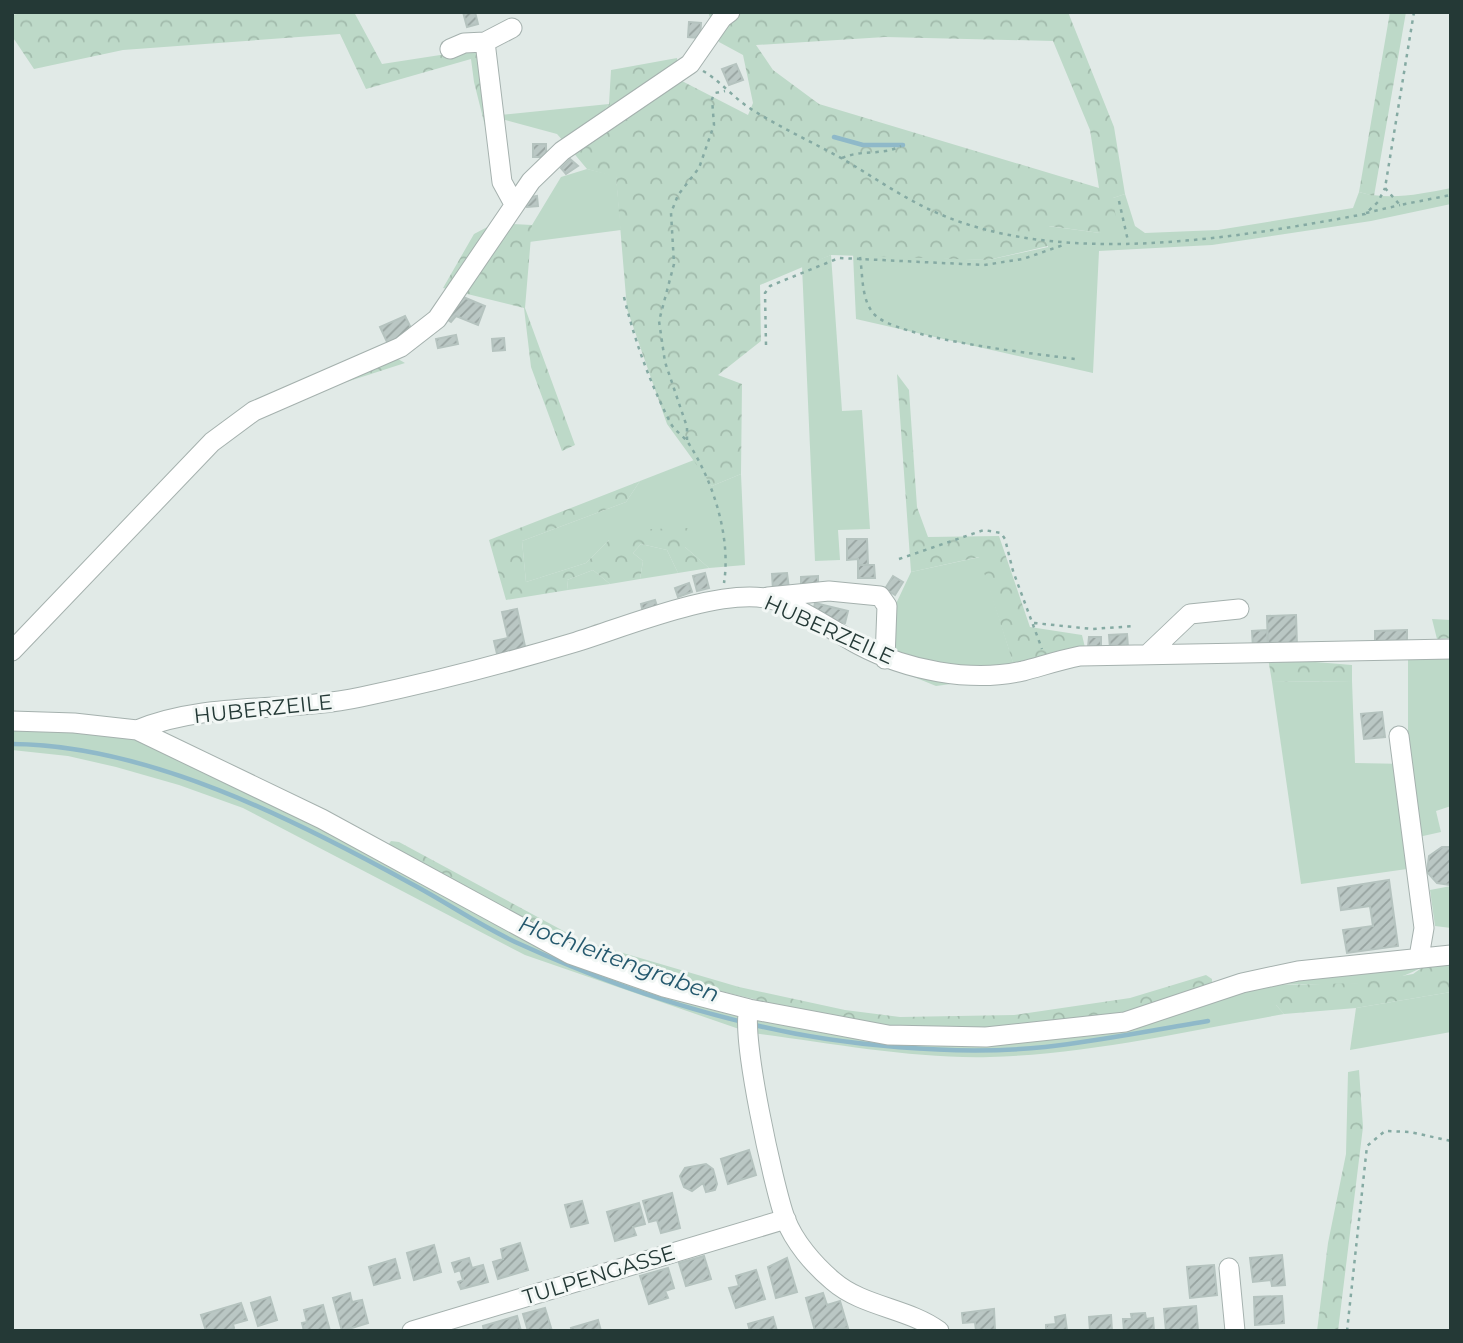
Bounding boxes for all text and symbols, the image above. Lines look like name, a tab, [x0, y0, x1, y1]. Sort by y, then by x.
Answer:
street label: HUBERZEILE	[761, 590, 898, 669]
street label: HUBERZEILE	[192, 689, 334, 728]
water label: Hochleitengraben	[515, 910, 723, 1008]
street label: TULPENGASSE	[520, 1239, 678, 1310]

